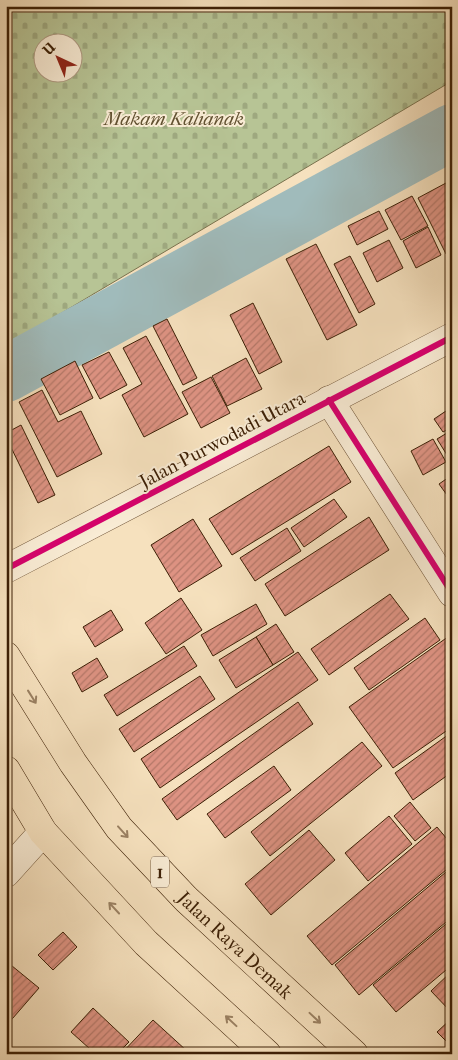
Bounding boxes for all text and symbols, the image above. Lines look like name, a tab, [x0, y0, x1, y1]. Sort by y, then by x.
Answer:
north arrow	[32, 32, 82, 82]
text: U	[39, 39, 59, 60]
park label: Makam Kalianak	[102, 108, 244, 130]
street label: Jalan Purwodadi Utara	[134, 387, 309, 494]
one-way arrow	[27, 690, 37, 704]
one-way arrow	[117, 825, 129, 838]
road number: 1	[151, 856, 169, 888]
street label: Jalan Raya Demak	[171, 886, 297, 1004]
one-way arrow	[108, 901, 120, 914]
one-way arrow	[308, 1012, 321, 1024]
one-way arrow	[224, 1015, 237, 1027]

